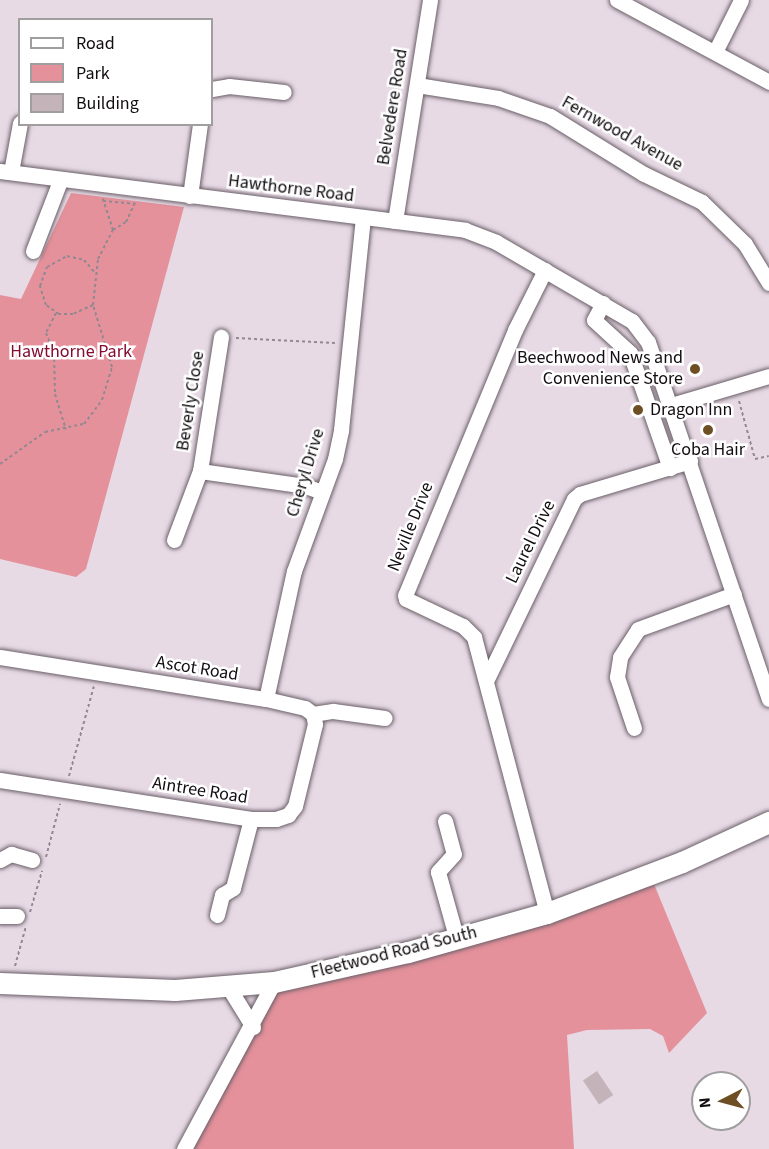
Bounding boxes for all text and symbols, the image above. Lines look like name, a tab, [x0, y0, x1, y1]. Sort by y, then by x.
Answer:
legend	[18, 18, 213, 126]
text: Road	[76, 31, 115, 56]
street label: Belvedere Road	[373, 47, 413, 167]
text: Park	[76, 61, 110, 86]
text: Building	[76, 91, 139, 116]
street label: Fernwood Avenue	[558, 92, 686, 176]
street label: Hawthorne Road	[227, 171, 355, 207]
park label: Hawthorne Park	[10, 341, 132, 363]
place label: Beechwood News and Convenience Store	[517, 348, 683, 391]
street label: Beverly Close	[172, 350, 210, 452]
marker: Beechwood News and Convenience Store	[688, 362, 702, 376]
place label: Dragon Inn	[650, 399, 732, 421]
marker: Dragon Inn	[631, 403, 645, 417]
marker: Coba Hair	[701, 423, 715, 437]
street label: Cheryl Drive	[282, 426, 330, 520]
place label: Coba Hair	[671, 439, 745, 461]
street label: Neville Drive	[383, 479, 439, 575]
street label: Laurel Drive	[502, 497, 560, 587]
street label: Ascot Road	[154, 652, 240, 686]
street label: Aintree Road	[151, 773, 249, 809]
street label: Fleetwood Road South	[309, 922, 479, 984]
north arrow	[691, 1071, 751, 1131]
text: N	[694, 1096, 717, 1109]

